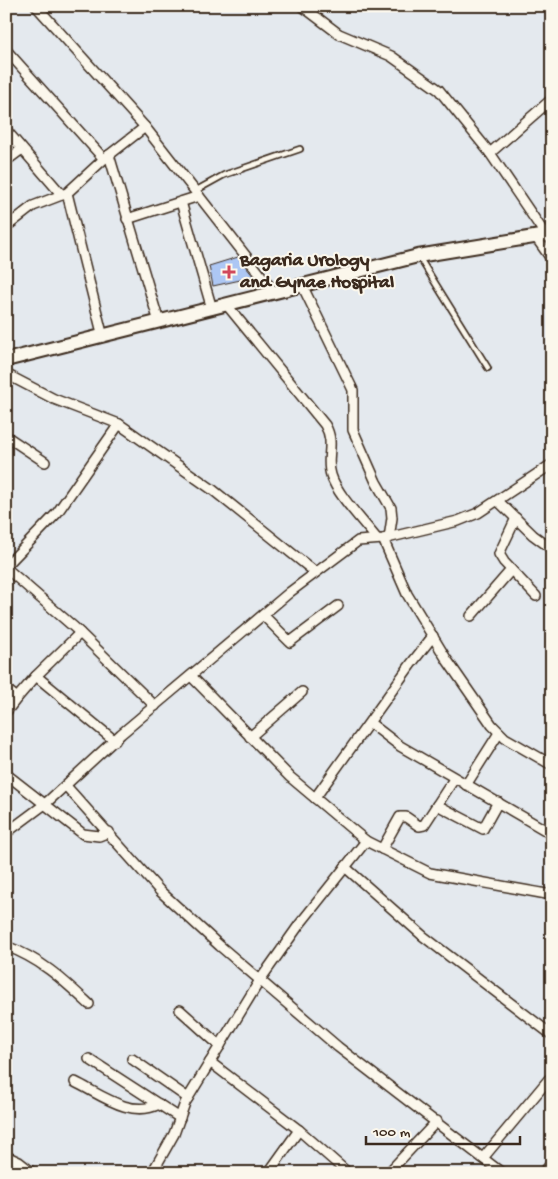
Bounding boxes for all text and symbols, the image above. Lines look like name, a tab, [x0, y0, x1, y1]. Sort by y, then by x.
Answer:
place label: Bagaria Urology and Gynae Hospital	[239, 250, 394, 295]
marker: Bagaria Urology and Gynae Hospital	[222, 265, 236, 279]
scale bar	[366, 1114, 519, 1146]
text: 100 m	[372, 1124, 411, 1142]

